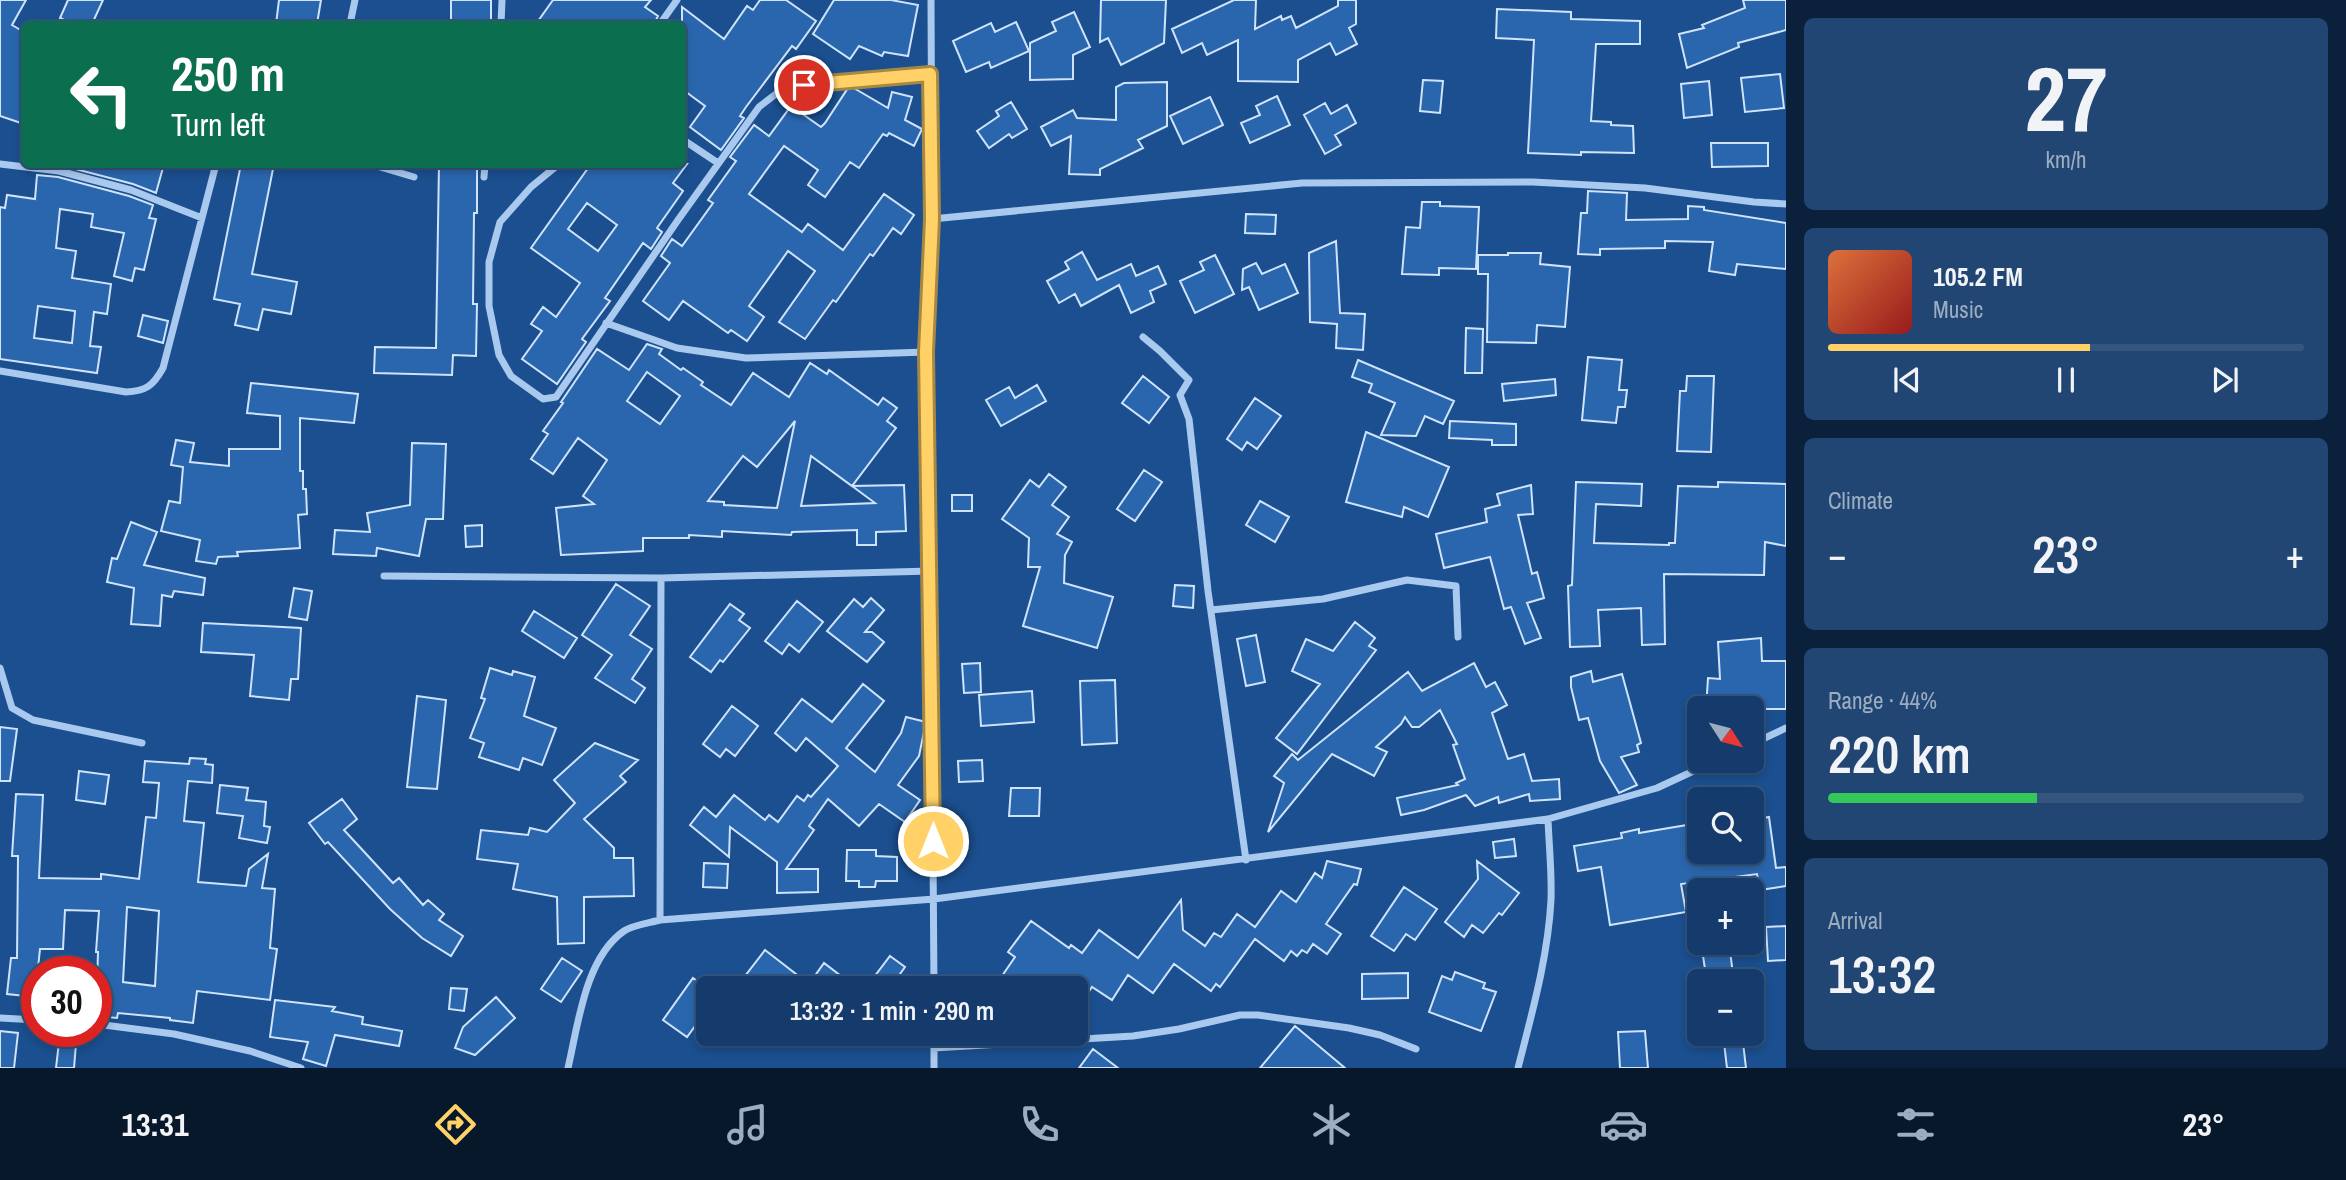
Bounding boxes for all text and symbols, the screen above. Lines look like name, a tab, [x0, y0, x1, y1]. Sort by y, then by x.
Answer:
text: 27	[2025, 37, 2108, 159]
text: 250 m	[171, 40, 285, 106]
icon: left	[56, 49, 147, 140]
pin	[774, 55, 834, 115]
icon: arrive	[785, 66, 823, 104]
text: Turn left	[171, 103, 265, 146]
text: km/h	[2046, 144, 2086, 175]
text: 105.2 FM	[1933, 259, 2023, 294]
text: Music	[1933, 294, 1983, 325]
icon: previous	[1888, 361, 1926, 399]
icon: pause	[2047, 361, 2085, 399]
icon: next	[2206, 361, 2244, 399]
text: Climate	[1828, 485, 1893, 516]
text: 23°	[2032, 519, 2100, 589]
text: −	[1828, 529, 1846, 580]
text: +	[2286, 529, 2304, 580]
text: Range · 44%	[1828, 685, 1937, 716]
north arrow	[1687, 696, 1764, 774]
map controls	[1687, 696, 1764, 1046]
text: 220 km	[1828, 719, 1971, 789]
button: search	[1687, 787, 1764, 864]
position arrow	[896, 804, 970, 878]
button: +	[1687, 878, 1764, 955]
text: Arrival	[1828, 905, 1883, 936]
text: 13:32	[1828, 939, 1936, 1009]
speed limit sign: 30	[21, 956, 112, 1047]
button: −	[1687, 969, 1764, 1046]
text: 13:32 · 1 min · 290 m	[790, 993, 994, 1028]
icon: directions	[431, 1100, 480, 1149]
icon: music	[723, 1100, 772, 1149]
icon: phone	[1015, 1100, 1064, 1149]
icon: climate	[1307, 1100, 1356, 1149]
icon: car	[1599, 1100, 1648, 1149]
icon: filters	[1891, 1100, 1940, 1149]
text: 13:31	[121, 1103, 189, 1146]
text: 23°	[2183, 1103, 2225, 1146]

